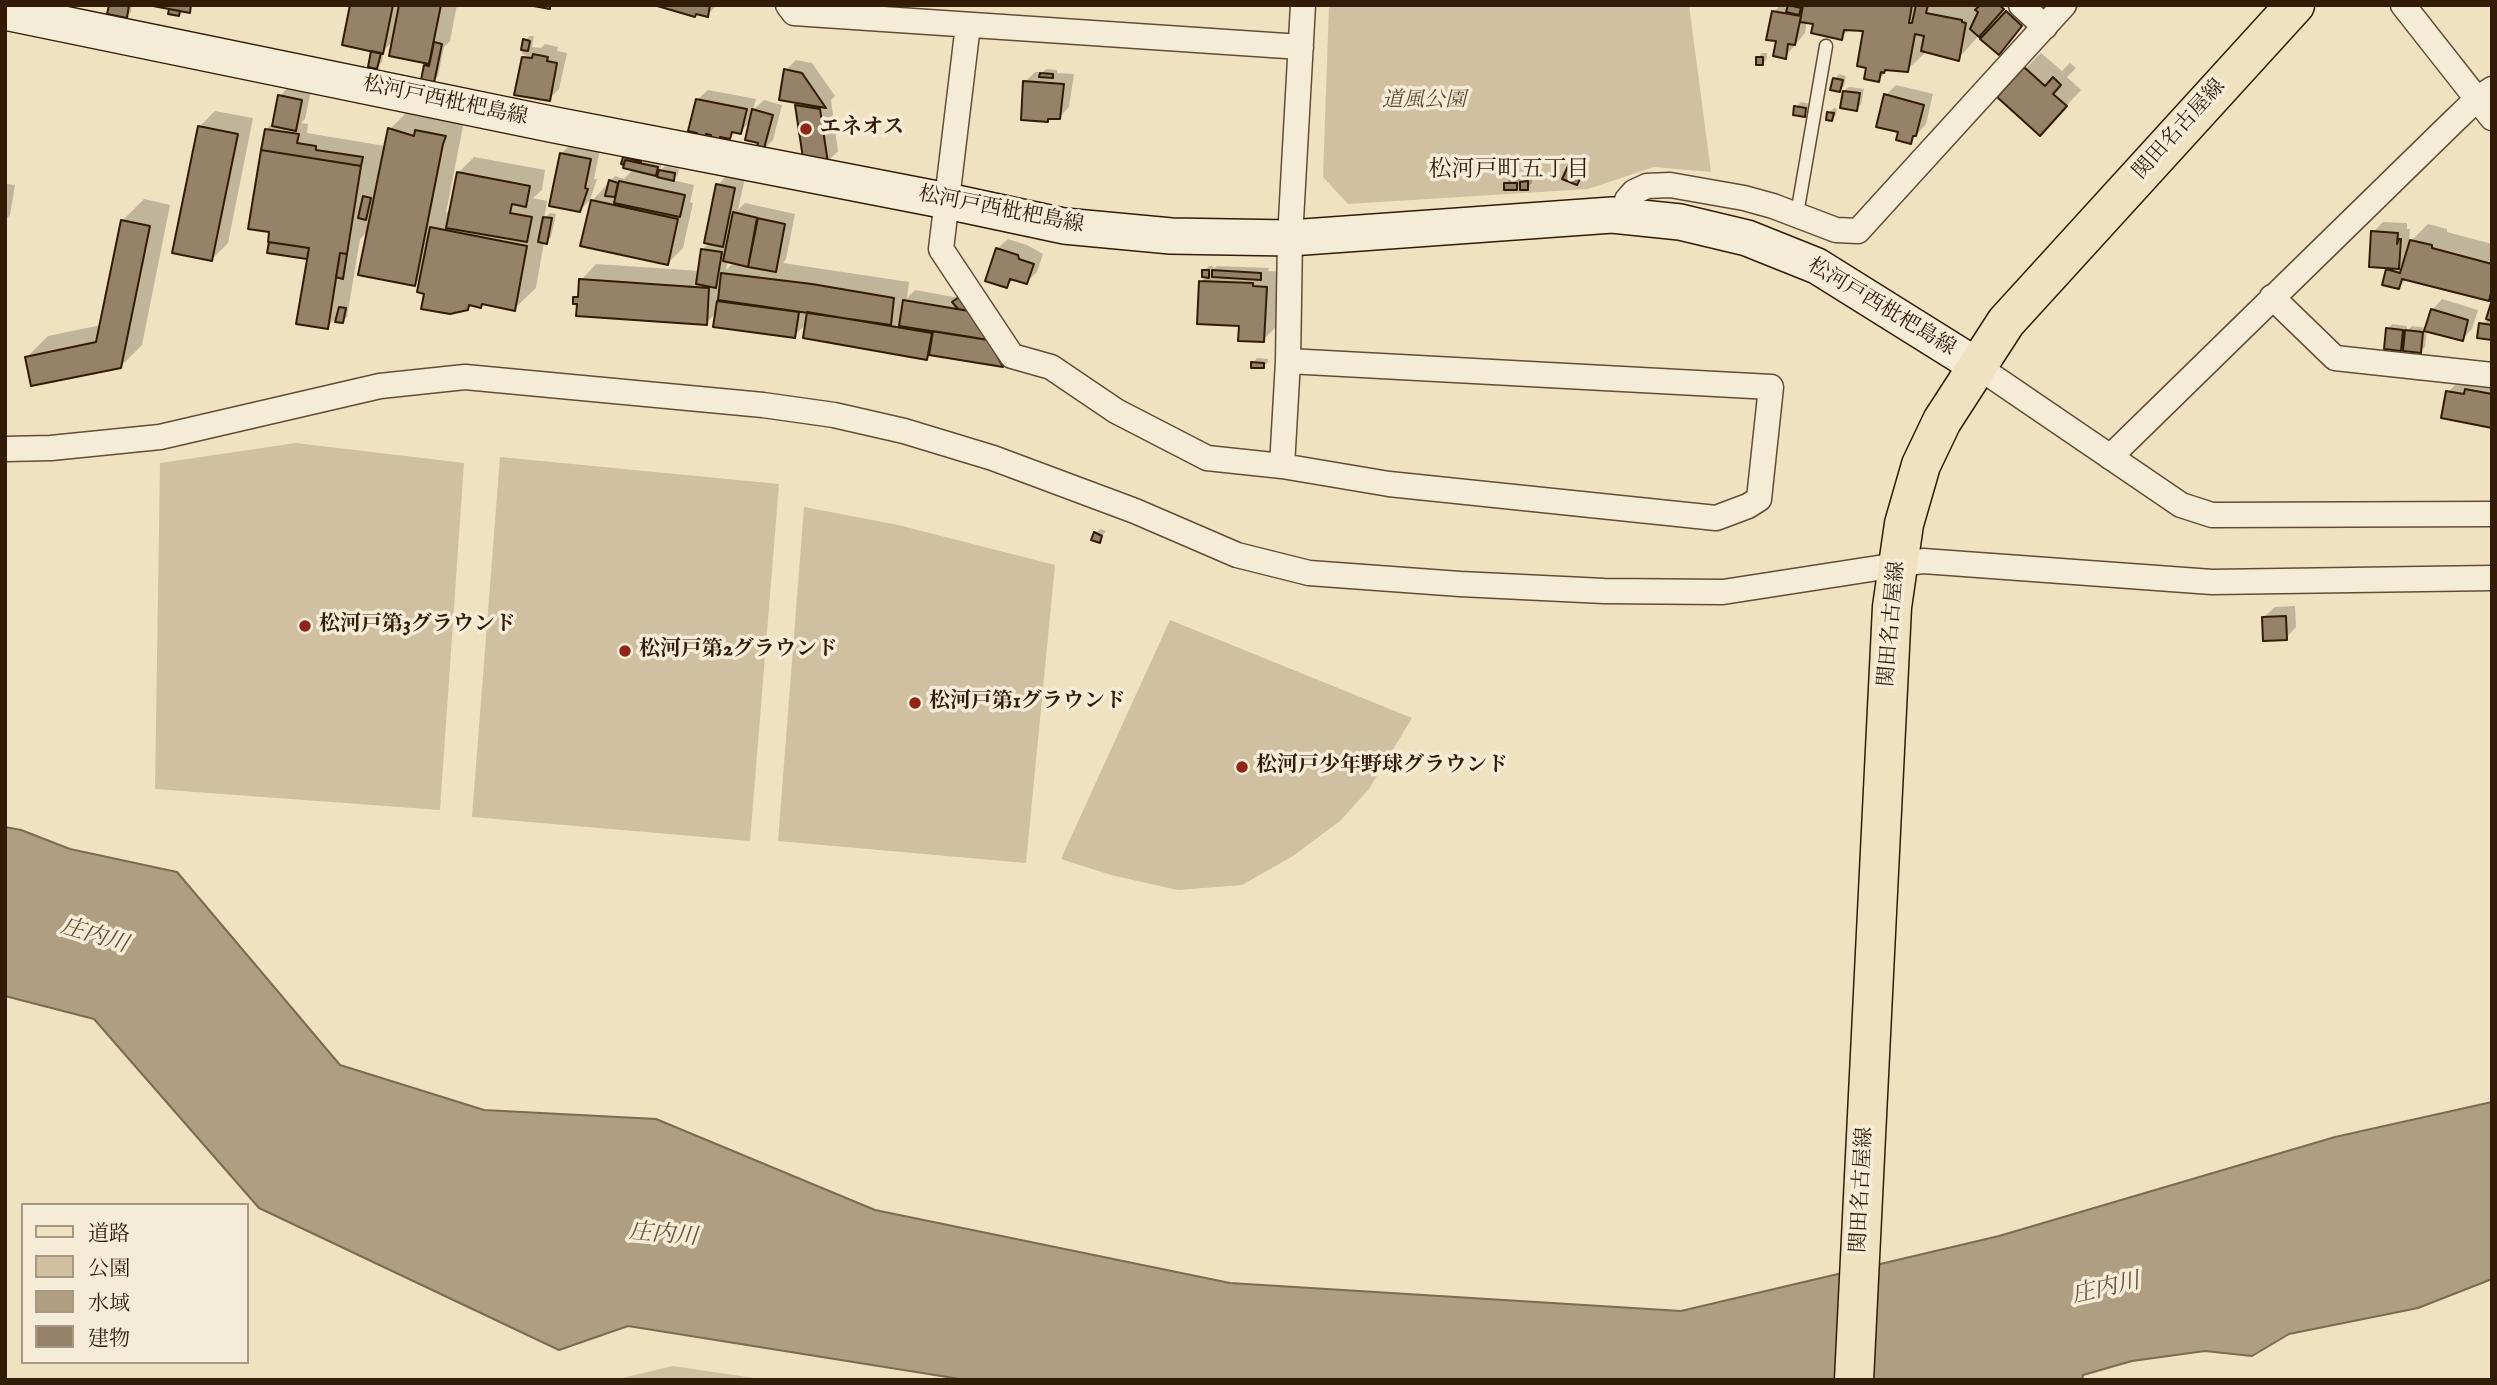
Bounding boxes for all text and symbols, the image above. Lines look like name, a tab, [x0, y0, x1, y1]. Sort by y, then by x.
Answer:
street label: 松河戸西枇杷島線	[360, 72, 530, 132]
street label: 関田名古屋線	[2128, 75, 2232, 185]
park label: 道風公園	[1382, 89, 1466, 115]
place label: エネオス	[820, 116, 904, 142]
marker: エネオス	[798, 121, 814, 137]
district label: 松河戸町五丁目	[1429, 157, 1589, 185]
street label: 松河戸西枇杷島線	[916, 183, 1086, 239]
street label: 松河戸西枇杷島線	[1803, 254, 1959, 362]
street label: 関田名古屋線	[1875, 560, 1911, 688]
place label: 松河戸第3グラウンド	[319, 613, 516, 639]
marker: 松河戸第3グラウンド	[297, 618, 313, 634]
place label: 松河戸第2グラウンド	[639, 638, 838, 664]
marker: 松河戸第2グラウンド	[617, 643, 633, 659]
place label: 松河戸第1グラウンド	[929, 690, 1126, 716]
marker: 松河戸第1グラウンド	[907, 695, 923, 711]
place label: 松河戸少年野球グラウンド	[1256, 754, 1508, 780]
marker: 松河戸少年野球グラウンド	[1234, 759, 1250, 775]
water label: 庄内川	[57, 914, 131, 960]
street label: 関田名古屋線	[1847, 1126, 1879, 1254]
legend	[21, 1203, 248, 1364]
water label: 庄内川	[627, 1219, 699, 1253]
text: 道路	[88, 1221, 130, 1248]
text: 公園	[88, 1256, 130, 1283]
water label: 庄内川	[2069, 1269, 2143, 1311]
text: 水域	[88, 1291, 130, 1318]
text: 建物	[88, 1326, 130, 1353]

